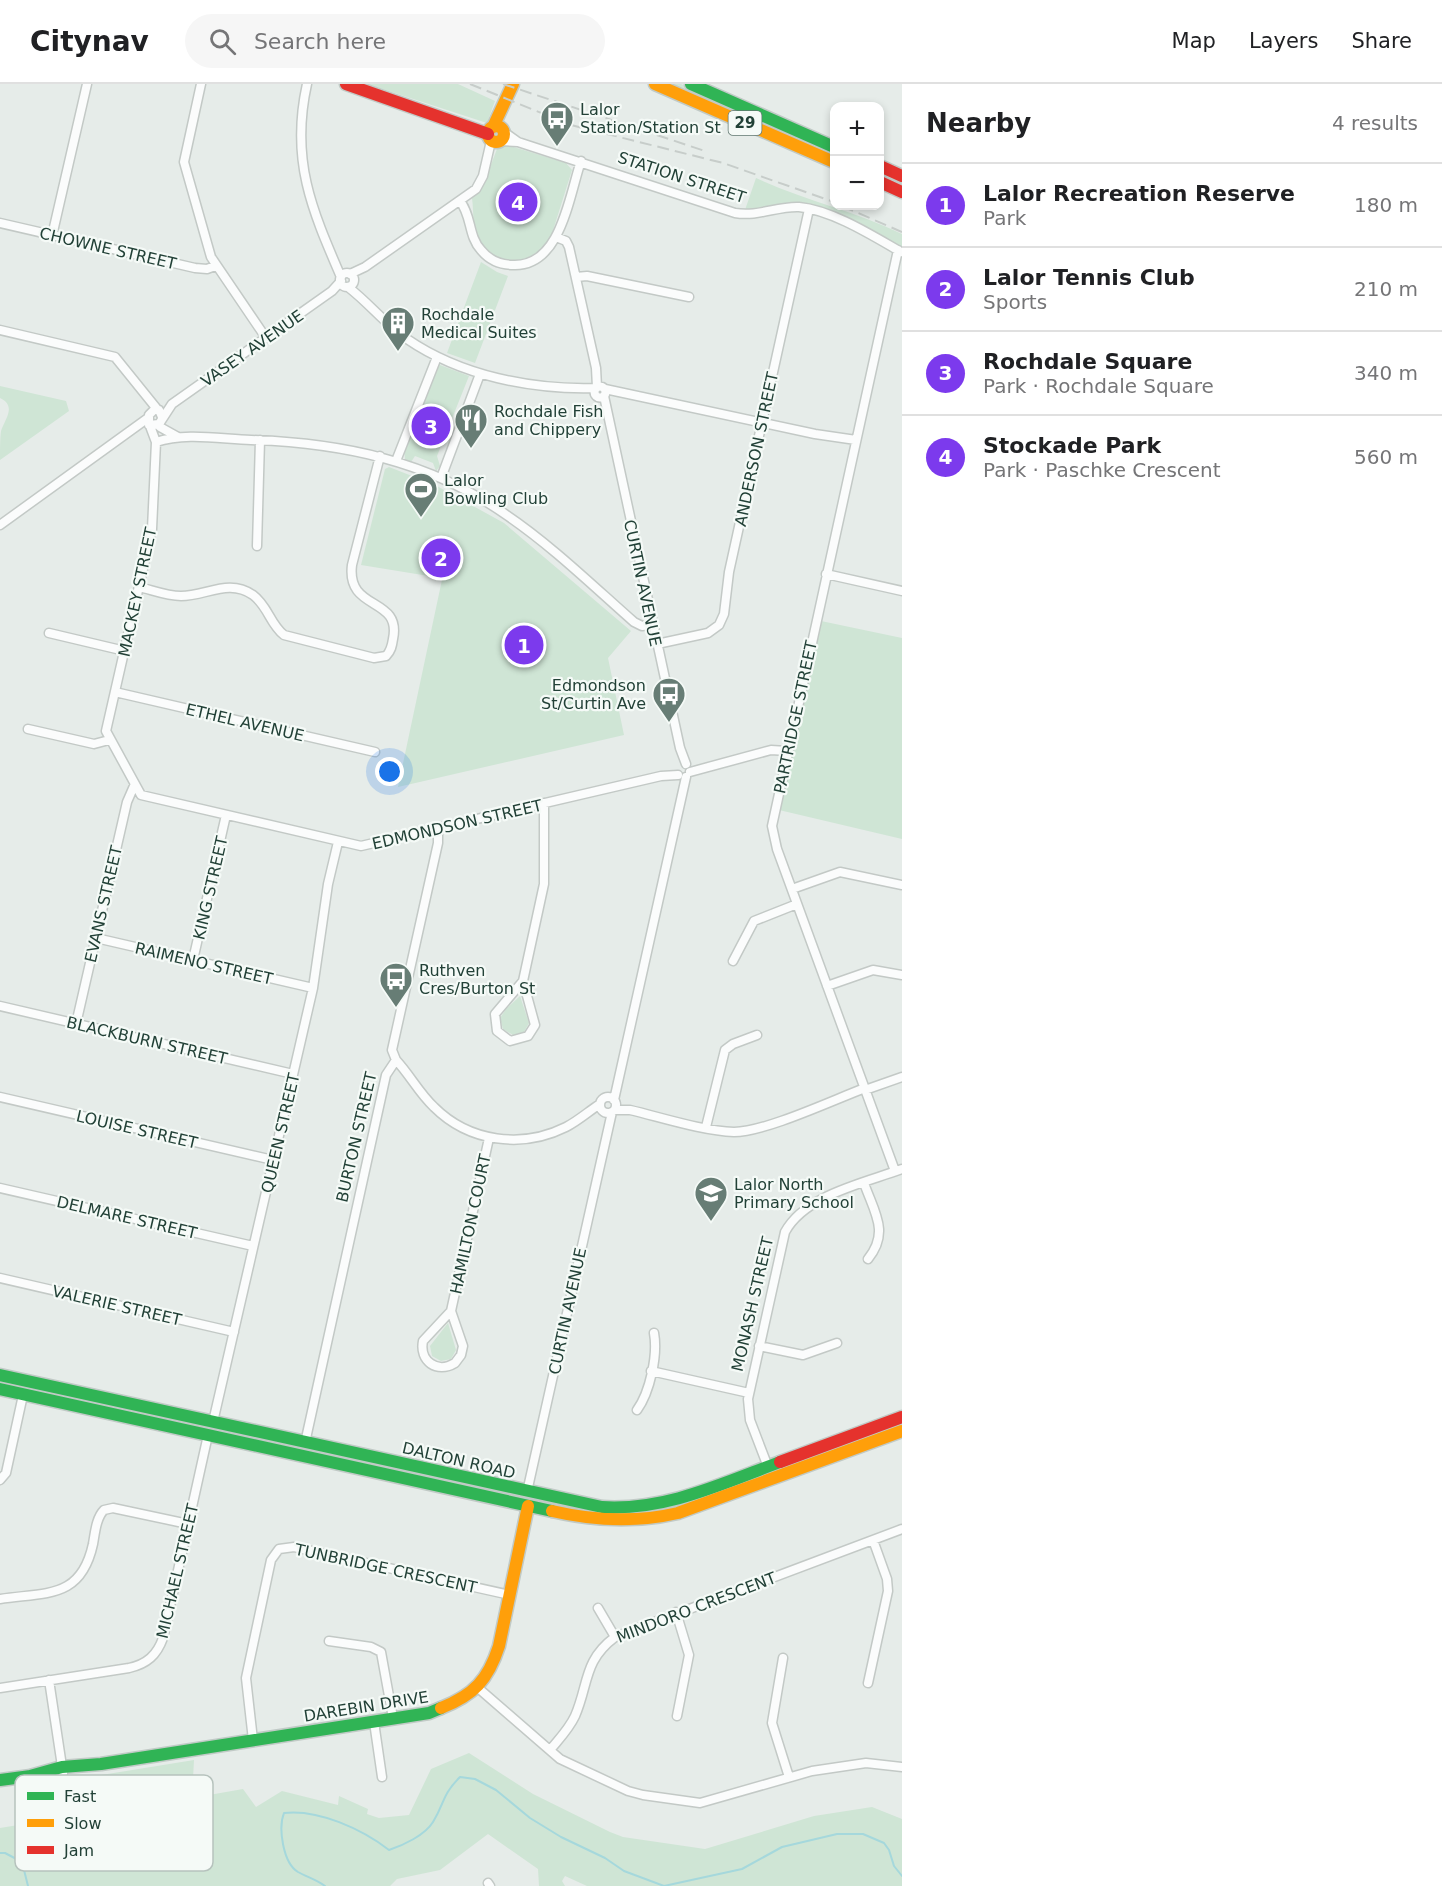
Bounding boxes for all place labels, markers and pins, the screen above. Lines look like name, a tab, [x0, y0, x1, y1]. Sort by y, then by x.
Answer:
bus stop icon: Lalor Station/Station St	[539, 100, 575, 147]
place label: Lalor Station/Station St	[580, 100, 721, 137]
pin: 4	[498, 180, 538, 224]
building icon: Rochdale Medical Suites	[380, 305, 416, 352]
place label: Rochdale Medical Suites	[421, 305, 537, 342]
restaurant icon: Rochdale Fish and Chippery	[453, 402, 489, 449]
place label: Rochdale Fish and Chippery	[494, 402, 603, 439]
pin: 3	[412, 404, 450, 448]
sports icon: Lalor Bowling Club	[403, 471, 439, 518]
place label: Lalor Bowling Club	[444, 471, 548, 508]
pin: 2	[422, 536, 460, 580]
pin: 1	[504, 622, 544, 668]
place label: Edmondson St/Curtin Ave	[541, 676, 646, 713]
bus stop icon: Edmondson St/Curtin Ave	[651, 676, 687, 723]
bus stop icon: Ruthven Cres/Burton St	[378, 961, 414, 1008]
place label: Ruthven Cres/Burton St	[419, 961, 535, 998]
school or university icon: Lalor North Primary School	[693, 1175, 729, 1222]
place label: Lalor North Primary School	[734, 1175, 854, 1212]

